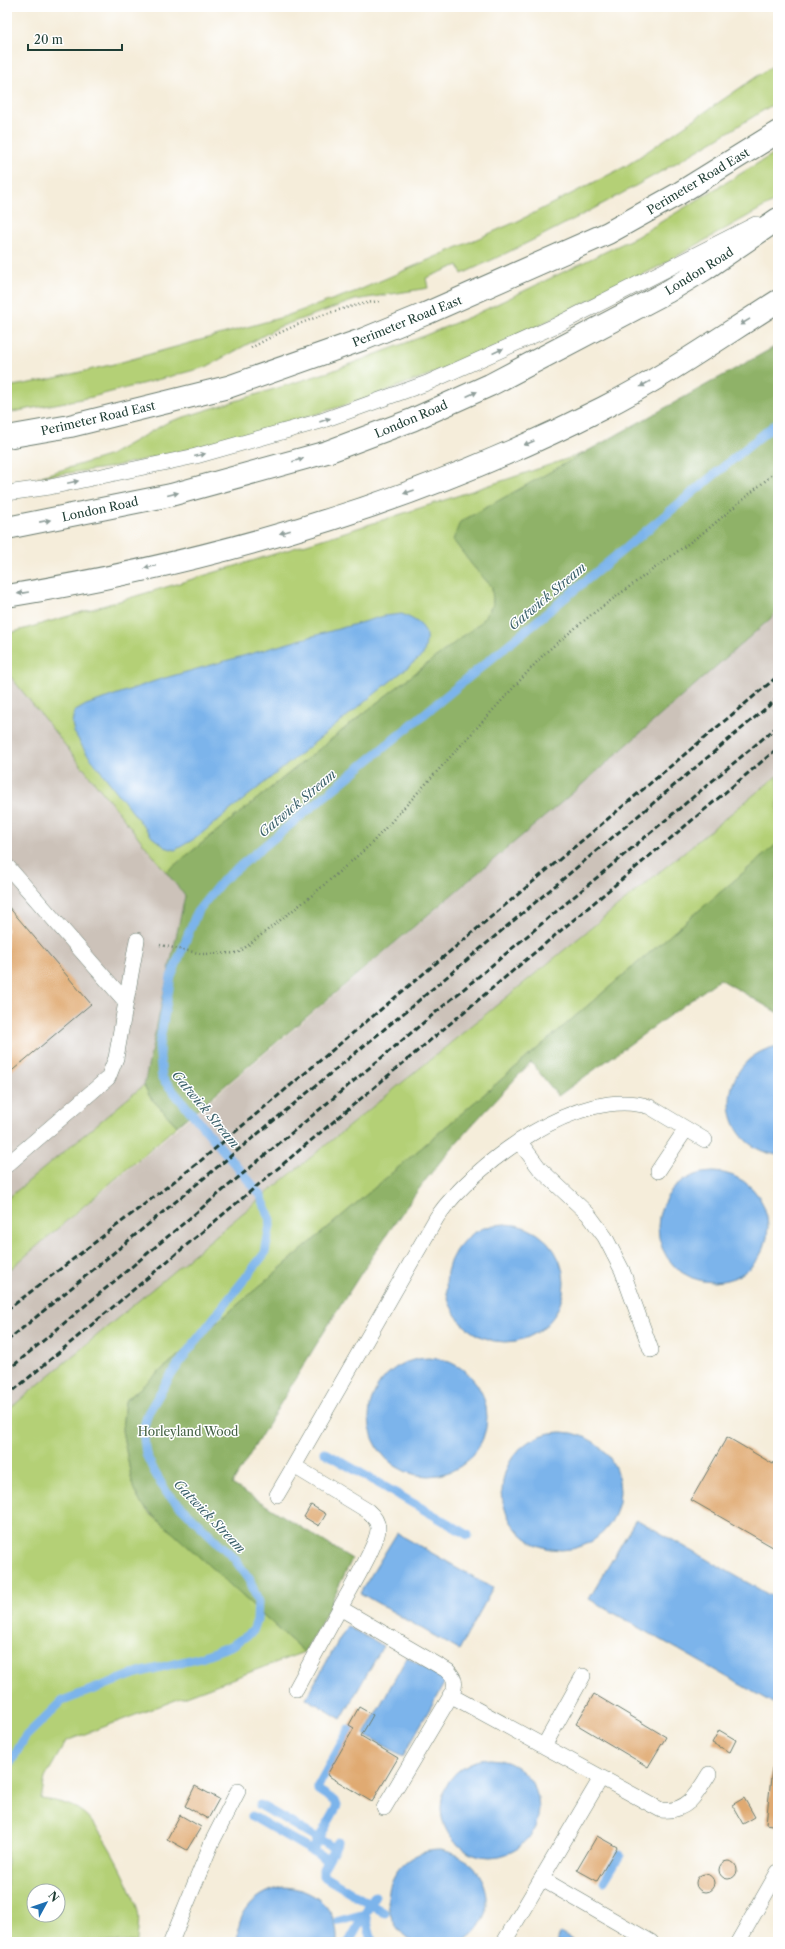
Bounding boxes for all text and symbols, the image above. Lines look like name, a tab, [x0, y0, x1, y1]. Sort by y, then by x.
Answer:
scale bar	[28, 26, 122, 52]
text: 20 m	[34, 32, 63, 47]
street label: Perimeter Road East	[644, 144, 753, 218]
street label: London Road	[662, 244, 737, 298]
street label: Perimeter Road East	[350, 292, 465, 350]
one-way arrow	[740, 318, 750, 326]
one-way arrow	[493, 348, 504, 354]
one-way arrow	[639, 380, 651, 387]
one-way arrow	[466, 391, 477, 397]
street label: Perimeter Road East	[39, 397, 157, 438]
street label: London Road	[372, 397, 450, 441]
one-way arrow	[320, 416, 332, 422]
one-way arrow	[523, 440, 535, 446]
one-way arrow	[194, 452, 206, 458]
one-way arrow	[292, 457, 304, 463]
one-way arrow	[67, 479, 79, 485]
one-way arrow	[403, 489, 415, 495]
one-way arrow	[166, 491, 179, 497]
street label: London Road	[60, 493, 140, 524]
one-way arrow	[39, 517, 51, 523]
one-way arrow	[279, 529, 291, 535]
water label: Gatwick Stream	[505, 559, 589, 633]
one-way arrow	[144, 565, 157, 571]
one-way arrow	[17, 590, 29, 596]
water label: Gatwick Stream	[255, 766, 339, 840]
water label: Gatwick Stream	[169, 1067, 243, 1151]
park label: Horleyland Wood	[138, 1424, 239, 1439]
water label: Gatwick Stream	[171, 1476, 249, 1556]
north arrow	[26, 1883, 66, 1923]
text: N	[45, 1888, 62, 1905]

